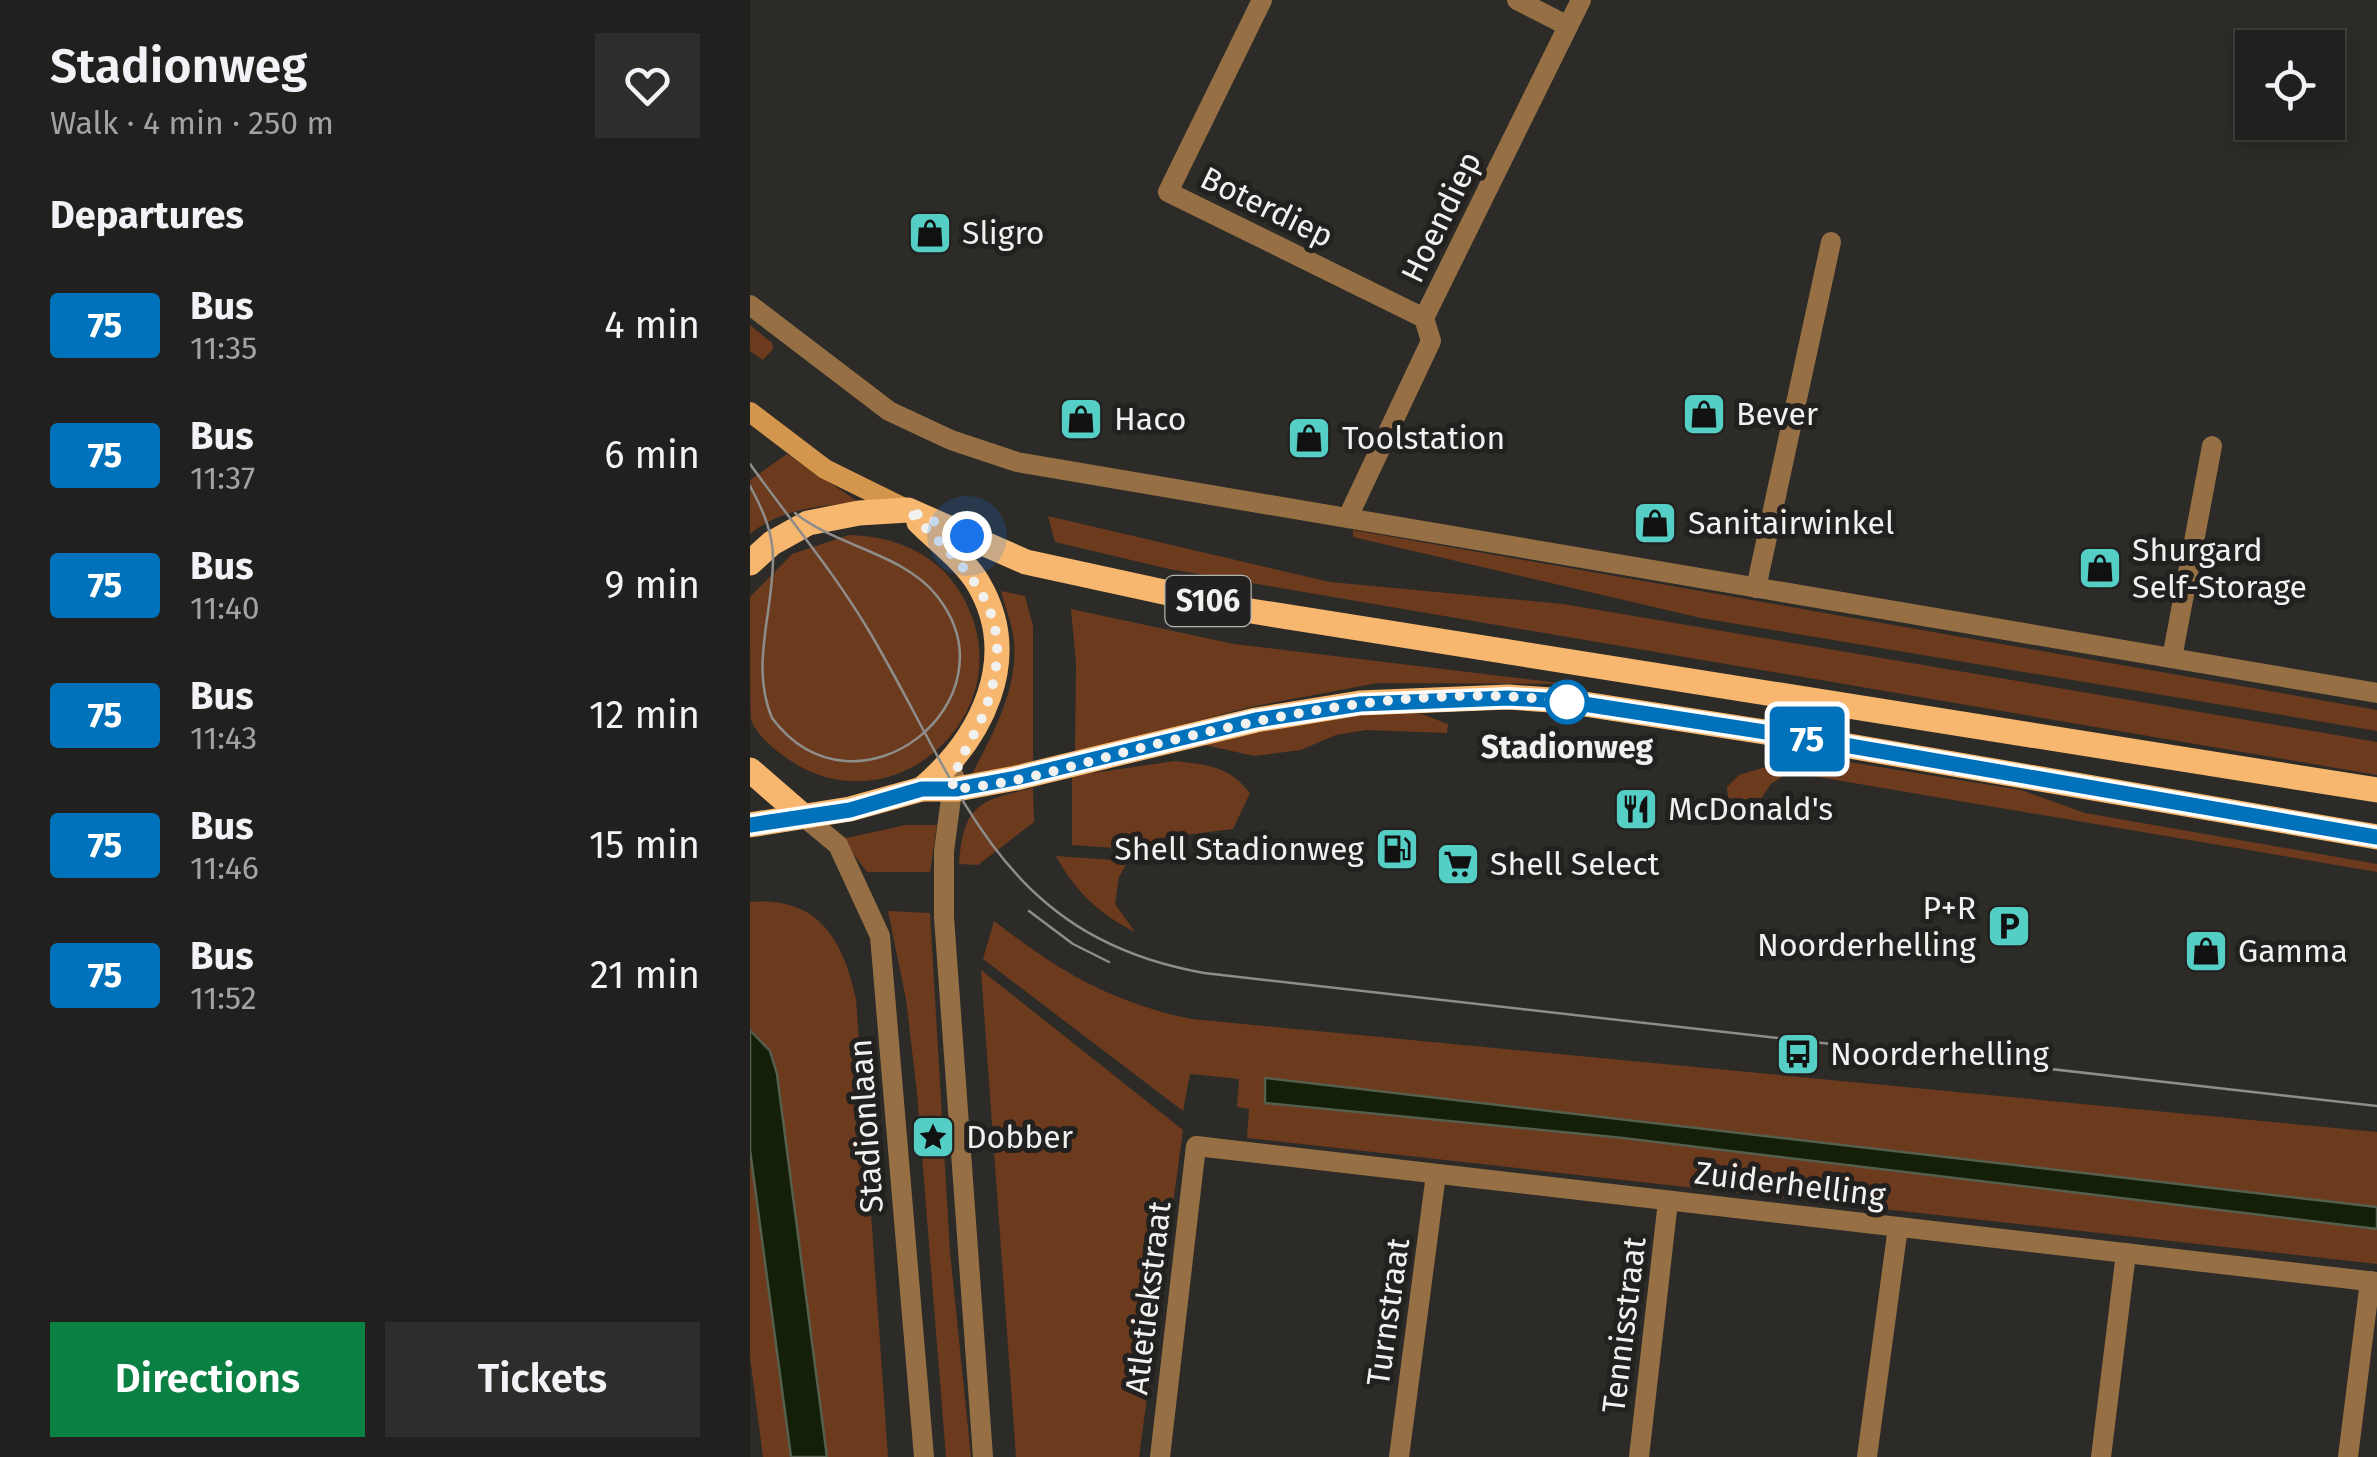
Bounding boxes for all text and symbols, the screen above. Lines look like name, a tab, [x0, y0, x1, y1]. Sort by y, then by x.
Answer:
map controls	[2235, 30, 2345, 140]
button: locate	[2235, 30, 2345, 140]
button: heart	[595, 33, 700, 138]
text: Stadionweg	[50, 37, 307, 95]
text: Walk · 4 min · 250 m	[50, 104, 334, 142]
street label: Hoendiep	[1393, 145, 1489, 289]
street label: Boterdiep	[1195, 159, 1339, 255]
text: Departures	[50, 192, 244, 238]
shop icon: Sligro	[907, 210, 953, 256]
place label: Sligro	[962, 214, 1045, 252]
text: Bus	[190, 283, 254, 329]
text: 4 min	[604, 302, 700, 348]
text: 75	[88, 304, 122, 346]
text: 11:35	[190, 329, 257, 367]
shop icon: Bever	[1681, 391, 1727, 437]
place label: Bever	[1736, 395, 1819, 433]
shop icon: Haco	[1058, 396, 1104, 442]
place label: Haco	[1114, 400, 1187, 438]
text: Bus	[190, 413, 254, 459]
shop icon: Toolstation	[1286, 415, 1332, 461]
place label: Toolstation	[1342, 419, 1505, 457]
text: 6 min	[604, 432, 700, 478]
text: 75	[88, 434, 122, 476]
text: 11:37	[190, 459, 255, 497]
shop icon: Sanitairwinkel	[1632, 500, 1678, 546]
place label: Sanitairwinkel	[1688, 504, 1894, 542]
your location	[942, 511, 992, 561]
place label: Shurgard Self-Storage	[2132, 531, 2307, 606]
text: Bus	[190, 543, 254, 589]
shop icon: Shurgard Self-Storage	[2077, 545, 2123, 591]
text: 9 min	[604, 562, 700, 608]
text: 75	[88, 564, 122, 606]
road number: S106	[1166, 576, 1250, 626]
text: 11:40	[190, 589, 260, 627]
text: Bus	[190, 673, 254, 719]
marker: Stadionweg	[1546, 681, 1588, 723]
text: 12 min	[589, 692, 700, 738]
text: 75	[88, 694, 122, 736]
line badge: 75	[1762, 706, 1852, 772]
text: 75	[1790, 718, 1824, 760]
text: 11:43	[190, 719, 257, 757]
place label: Stadionweg	[1481, 728, 1654, 766]
restaurant icon: McDonald's	[1613, 786, 1659, 832]
place label: McDonald's	[1668, 790, 1833, 828]
text: Bus	[190, 803, 254, 849]
text: 15 min	[589, 822, 700, 868]
text: 75	[88, 824, 122, 866]
fuel station icon: Shell Stadionweg	[1374, 826, 1420, 872]
place label: Shell Stadionweg	[1114, 830, 1364, 868]
supermarket icon: Shell Select	[1435, 841, 1481, 887]
place label: Shell Select	[1490, 845, 1660, 883]
text: 11:46	[190, 849, 259, 887]
place label: P+R Noorderhelling	[1757, 889, 1976, 964]
parking icon: P+R Noorderhelling	[1986, 903, 2032, 949]
shop icon: Gamma	[2183, 928, 2229, 974]
place label: Gamma	[2238, 932, 2348, 970]
text: Bus	[190, 933, 254, 979]
text: 21 min	[590, 952, 700, 998]
text: 75	[88, 954, 122, 996]
text: 11:52	[190, 979, 257, 1017]
bus stop icon: Noorderhelling	[1775, 1031, 1821, 1077]
place label: Noorderhelling	[1830, 1035, 2049, 1073]
street label: Stadionlaan	[841, 1038, 891, 1214]
place icon: Dobber	[910, 1114, 956, 1160]
place label: Dobber	[966, 1118, 1074, 1156]
street label: Zuiderhelling	[1692, 1153, 1888, 1215]
street label: Atletiekstraat	[1117, 1199, 1179, 1397]
street label: Tennisstraat	[1594, 1234, 1654, 1415]
street label: Turnstraat	[1359, 1235, 1417, 1388]
button: Directions	[50, 1322, 365, 1437]
button: Tickets	[385, 1322, 700, 1437]

